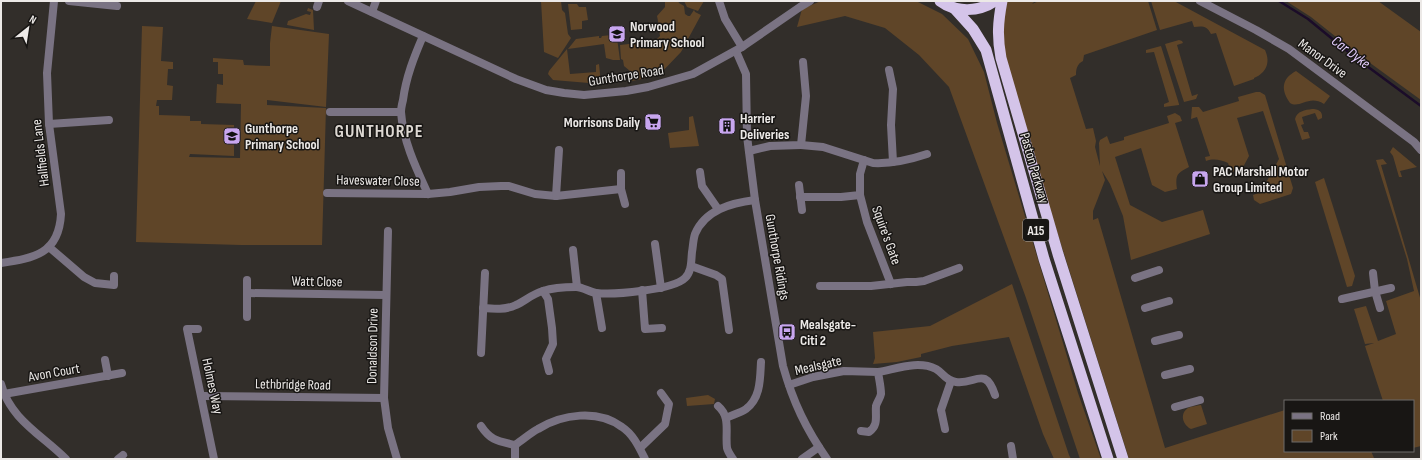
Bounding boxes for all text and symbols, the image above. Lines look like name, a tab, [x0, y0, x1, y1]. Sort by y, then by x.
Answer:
north arrow	[8, 8, 48, 48]
text: N	[27, 13, 39, 27]
place label: Norwood Primary School	[630, 18, 705, 51]
school or university icon: Norwood Primary School	[607, 24, 627, 44]
water label: Car Dyke	[1328, 32, 1374, 73]
street label: Manor Drive	[1295, 35, 1350, 82]
street label: Gunthorpe Road	[587, 61, 665, 90]
place label: Harrier Deliveries	[740, 110, 789, 143]
supermarket icon: Morrisons Daily	[643, 112, 663, 132]
place label: Morrisons Daily	[564, 114, 640, 131]
building icon: Harrier Deliveries	[717, 116, 737, 136]
street label: Hallfields Lane	[28, 118, 53, 187]
place label: Gunthorpe Primary School	[245, 120, 320, 153]
district label: GUNTHORPE	[334, 121, 424, 142]
school or university icon: Gunthorpe Primary School	[222, 126, 242, 146]
street label: Paston Parkway	[1016, 131, 1053, 206]
place label: PAC Marshall Motor Group Limited	[1213, 163, 1309, 196]
shop icon: PAC Marshall Motor Group Limited	[1190, 169, 1210, 189]
street label: Haveswater Close	[336, 171, 420, 190]
street label: Squire's Gate	[868, 203, 905, 267]
street label: Gunthorpe Ridings	[762, 213, 793, 301]
road number: A15	[1023, 219, 1049, 241]
street label: Watt Close	[291, 273, 343, 290]
street label: Donaldson Drive	[363, 308, 382, 384]
place label: Mealsgate- Citi 2	[800, 316, 856, 349]
bus stop icon: Mealsgate- Citi 2	[777, 322, 797, 342]
street label: Mealsgate	[793, 352, 843, 379]
street label: Holmes Way	[198, 357, 227, 416]
street label: Avon Court	[26, 360, 81, 386]
street label: Lethbridge Road	[255, 375, 331, 394]
legend	[1284, 400, 1414, 452]
text: Road	[1320, 409, 1340, 424]
text: Park	[1320, 429, 1338, 444]

